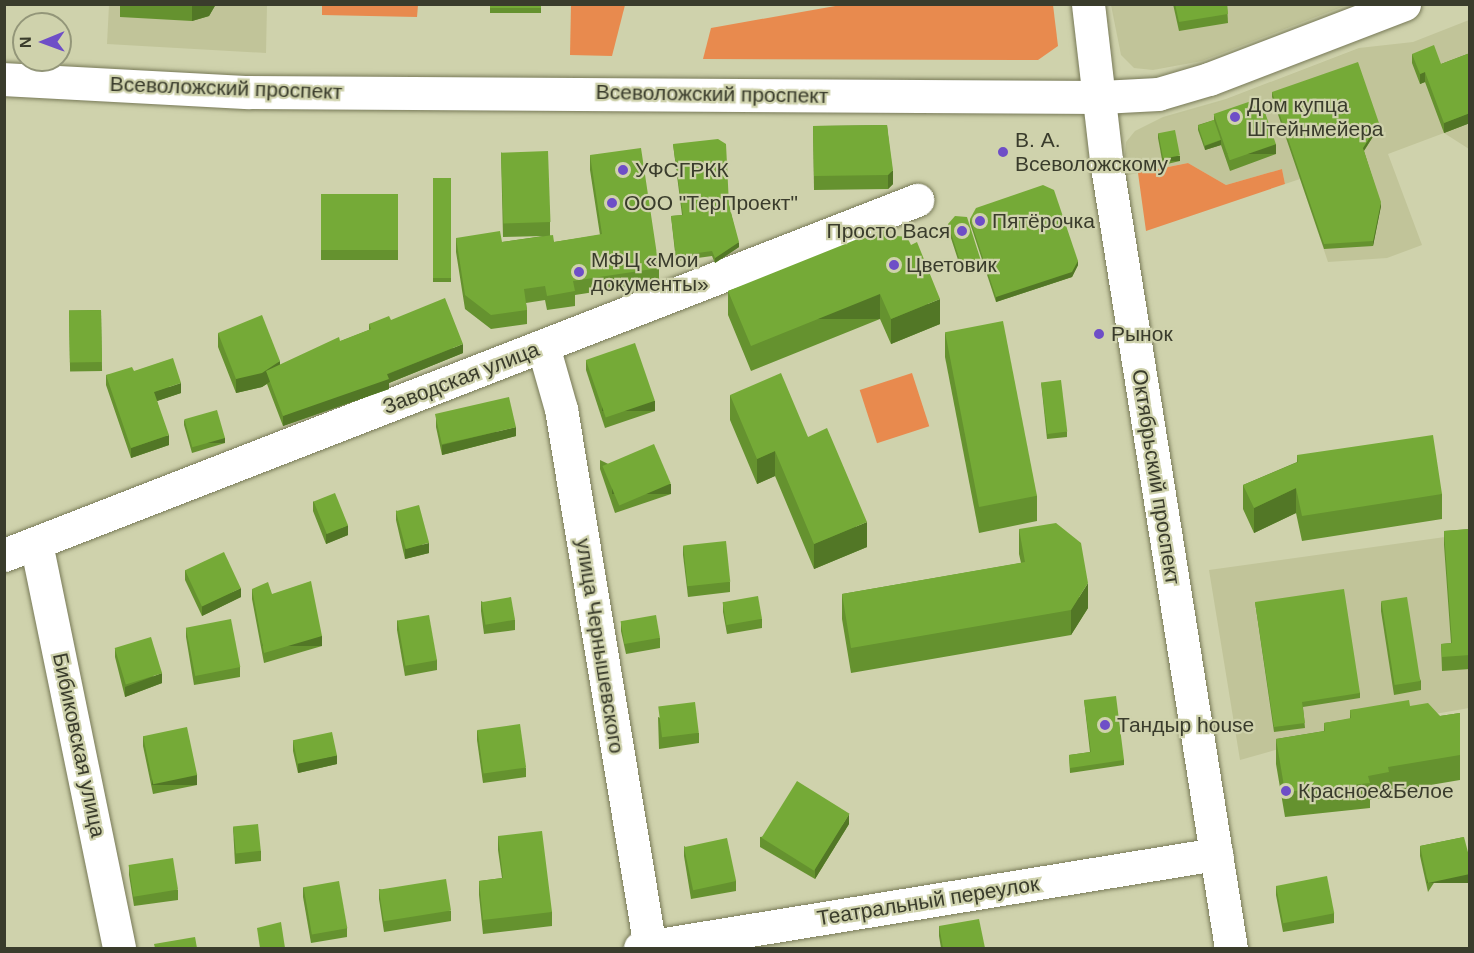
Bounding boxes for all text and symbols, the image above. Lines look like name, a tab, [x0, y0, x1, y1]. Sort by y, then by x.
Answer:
north arrow	[12, 12, 72, 72]
text: N	[17, 36, 34, 48]
street label: Всеволожский проспект	[109, 71, 343, 105]
street label: Всеволожский проспект	[595, 79, 829, 109]
place label: Дом купца Штейнмейера	[1247, 92, 1384, 142]
marker: Дом купца Штейнмейера	[1228, 110, 1242, 124]
place label: В. А. Всеволожскому	[1015, 127, 1168, 177]
marker: В. А. Всеволожскому	[996, 145, 1010, 159]
place label: УФСГРКК	[635, 157, 729, 183]
marker: УФСГРКК	[616, 163, 630, 177]
place label: ООО "ТерПроект"	[624, 190, 798, 216]
marker: ООО "ТерПроект"	[605, 196, 619, 210]
place label: Пятёрочка	[992, 208, 1095, 234]
marker: Пятёрочка	[973, 214, 987, 228]
place label: Просто Вася	[827, 218, 950, 244]
marker: Просто Вася	[955, 224, 969, 238]
place label: МФЦ «Мои документы»	[591, 247, 709, 297]
place label: Цветовик	[906, 252, 997, 278]
marker: Цветовик	[887, 258, 901, 272]
marker: МФЦ «Мои документы»	[572, 265, 586, 279]
place label: Рынок	[1111, 321, 1173, 347]
marker: Рынок	[1092, 327, 1106, 341]
street label: Заводская улица	[379, 337, 543, 419]
street label: Октябрьский проспект	[1127, 368, 1185, 586]
street label: улица Чернышевского	[571, 537, 629, 755]
street label: Бибиковская улица	[47, 650, 111, 840]
place label: Тандыр house	[1117, 712, 1254, 738]
marker: Тандыр house	[1098, 718, 1112, 732]
place label: Красное&Белое	[1298, 778, 1454, 804]
marker: Красное&Белое	[1279, 784, 1293, 798]
street label: Театральный переулок	[815, 871, 1041, 931]

